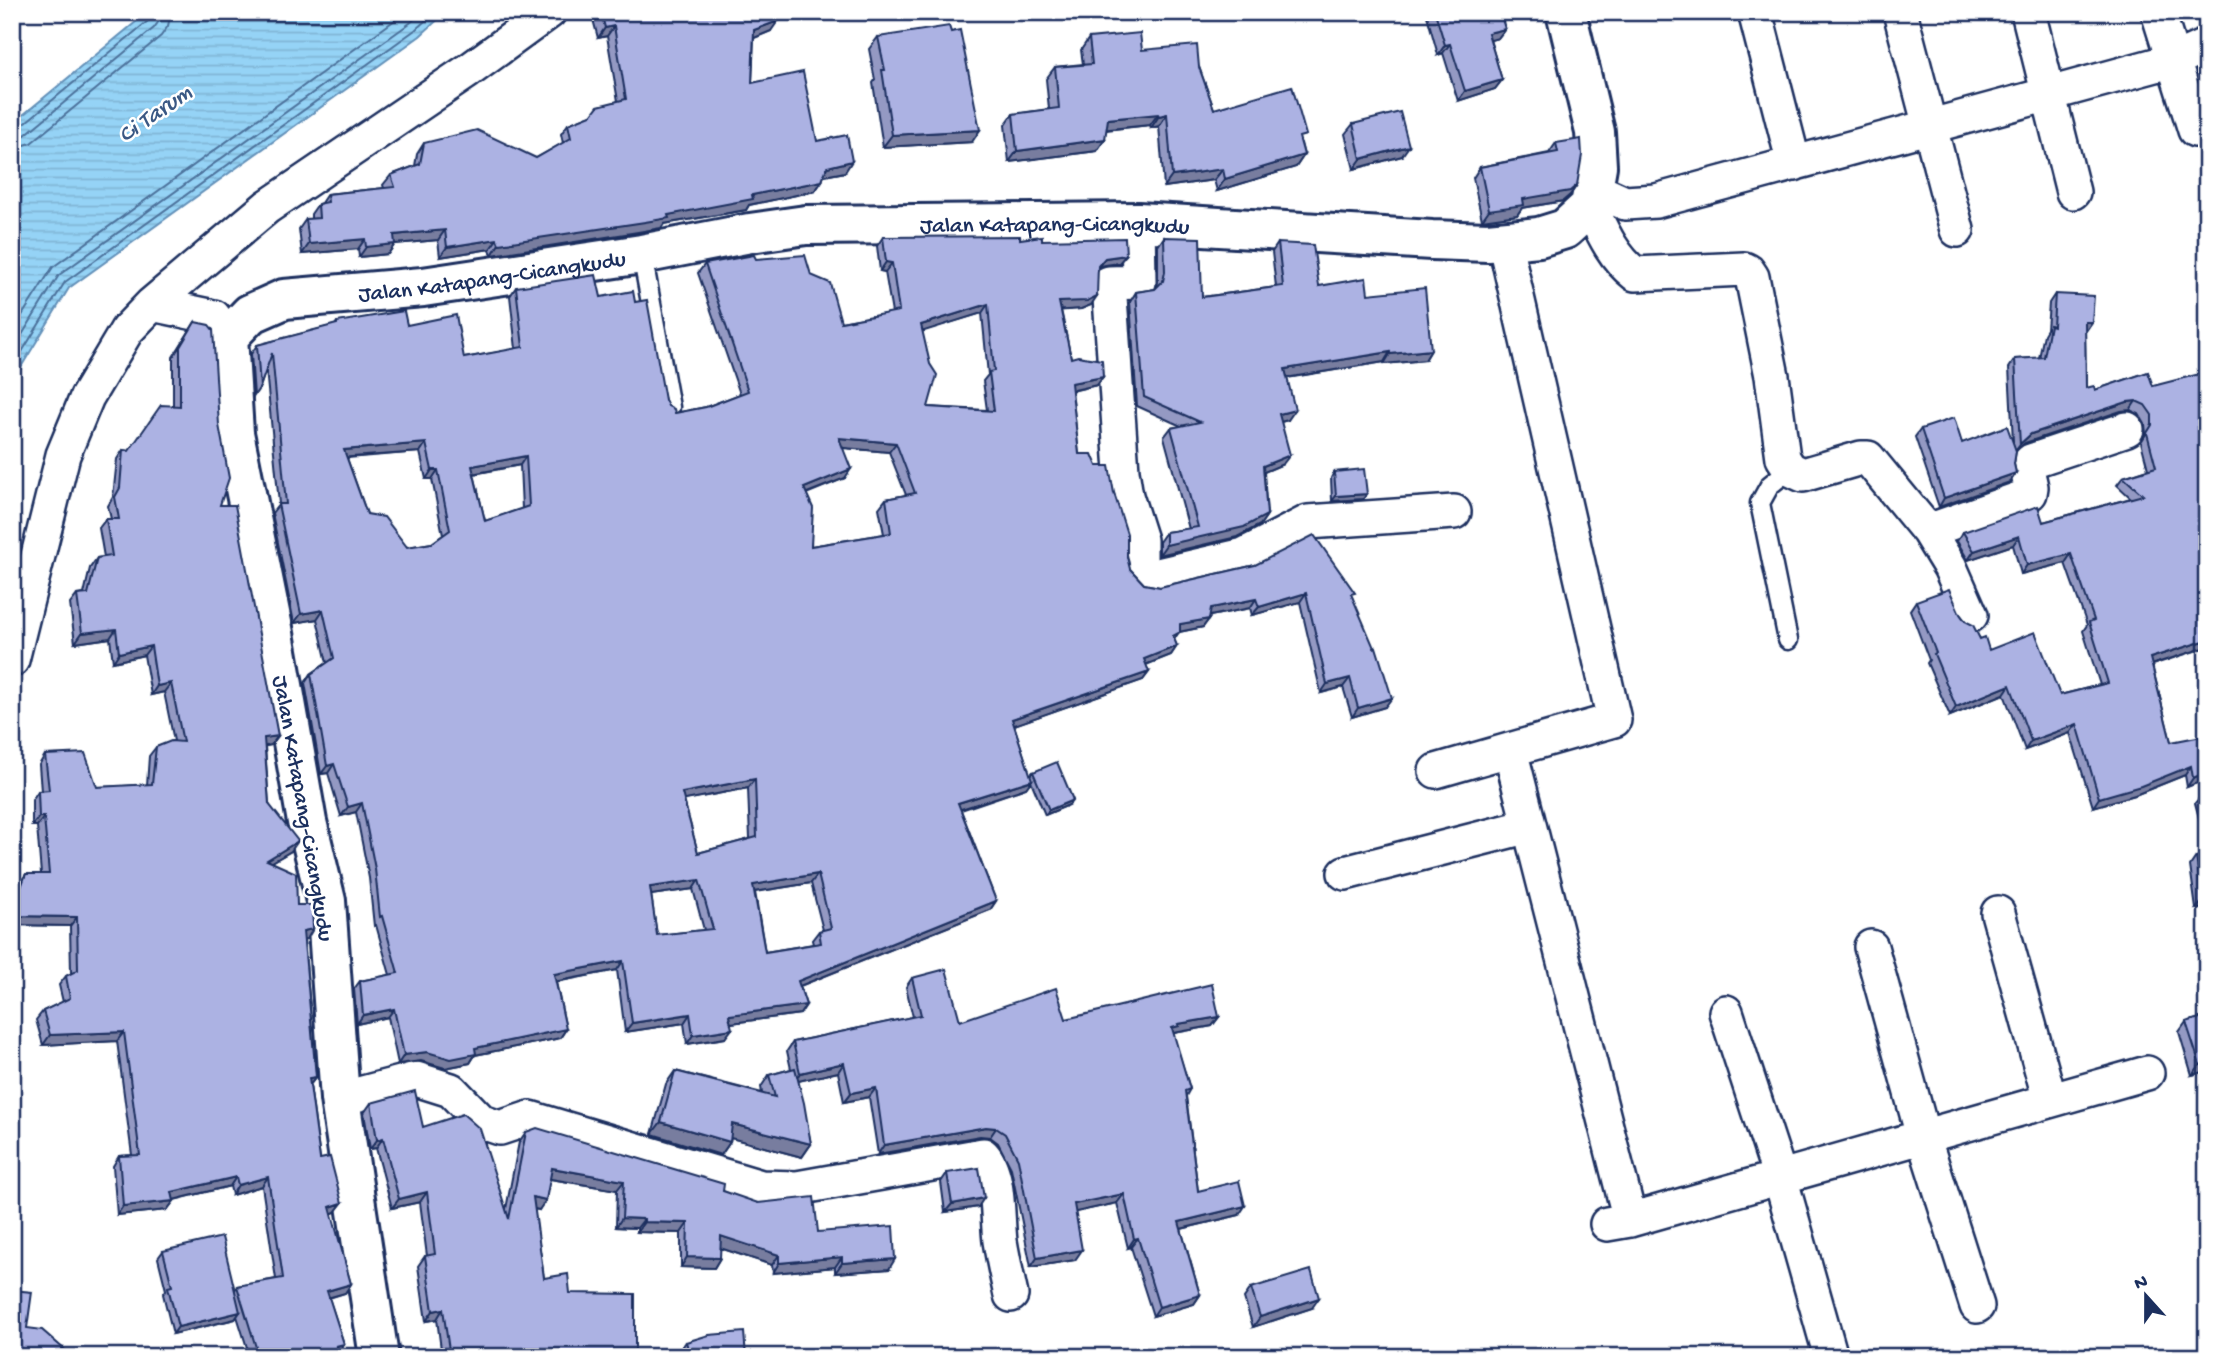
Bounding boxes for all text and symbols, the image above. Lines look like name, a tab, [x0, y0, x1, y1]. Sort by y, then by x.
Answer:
water label: Ci Tarum	[114, 79, 198, 151]
street label: Jalan Katapang-Cicangkudu	[920, 212, 1190, 242]
street label: Jalan Katapang-Cicangkudu	[357, 247, 628, 310]
street label: Jalan Katapang-Cicangkudu	[265, 674, 338, 944]
north arrow	[2110, 1260, 2180, 1330]
text: N	[2131, 1270, 2151, 1296]

